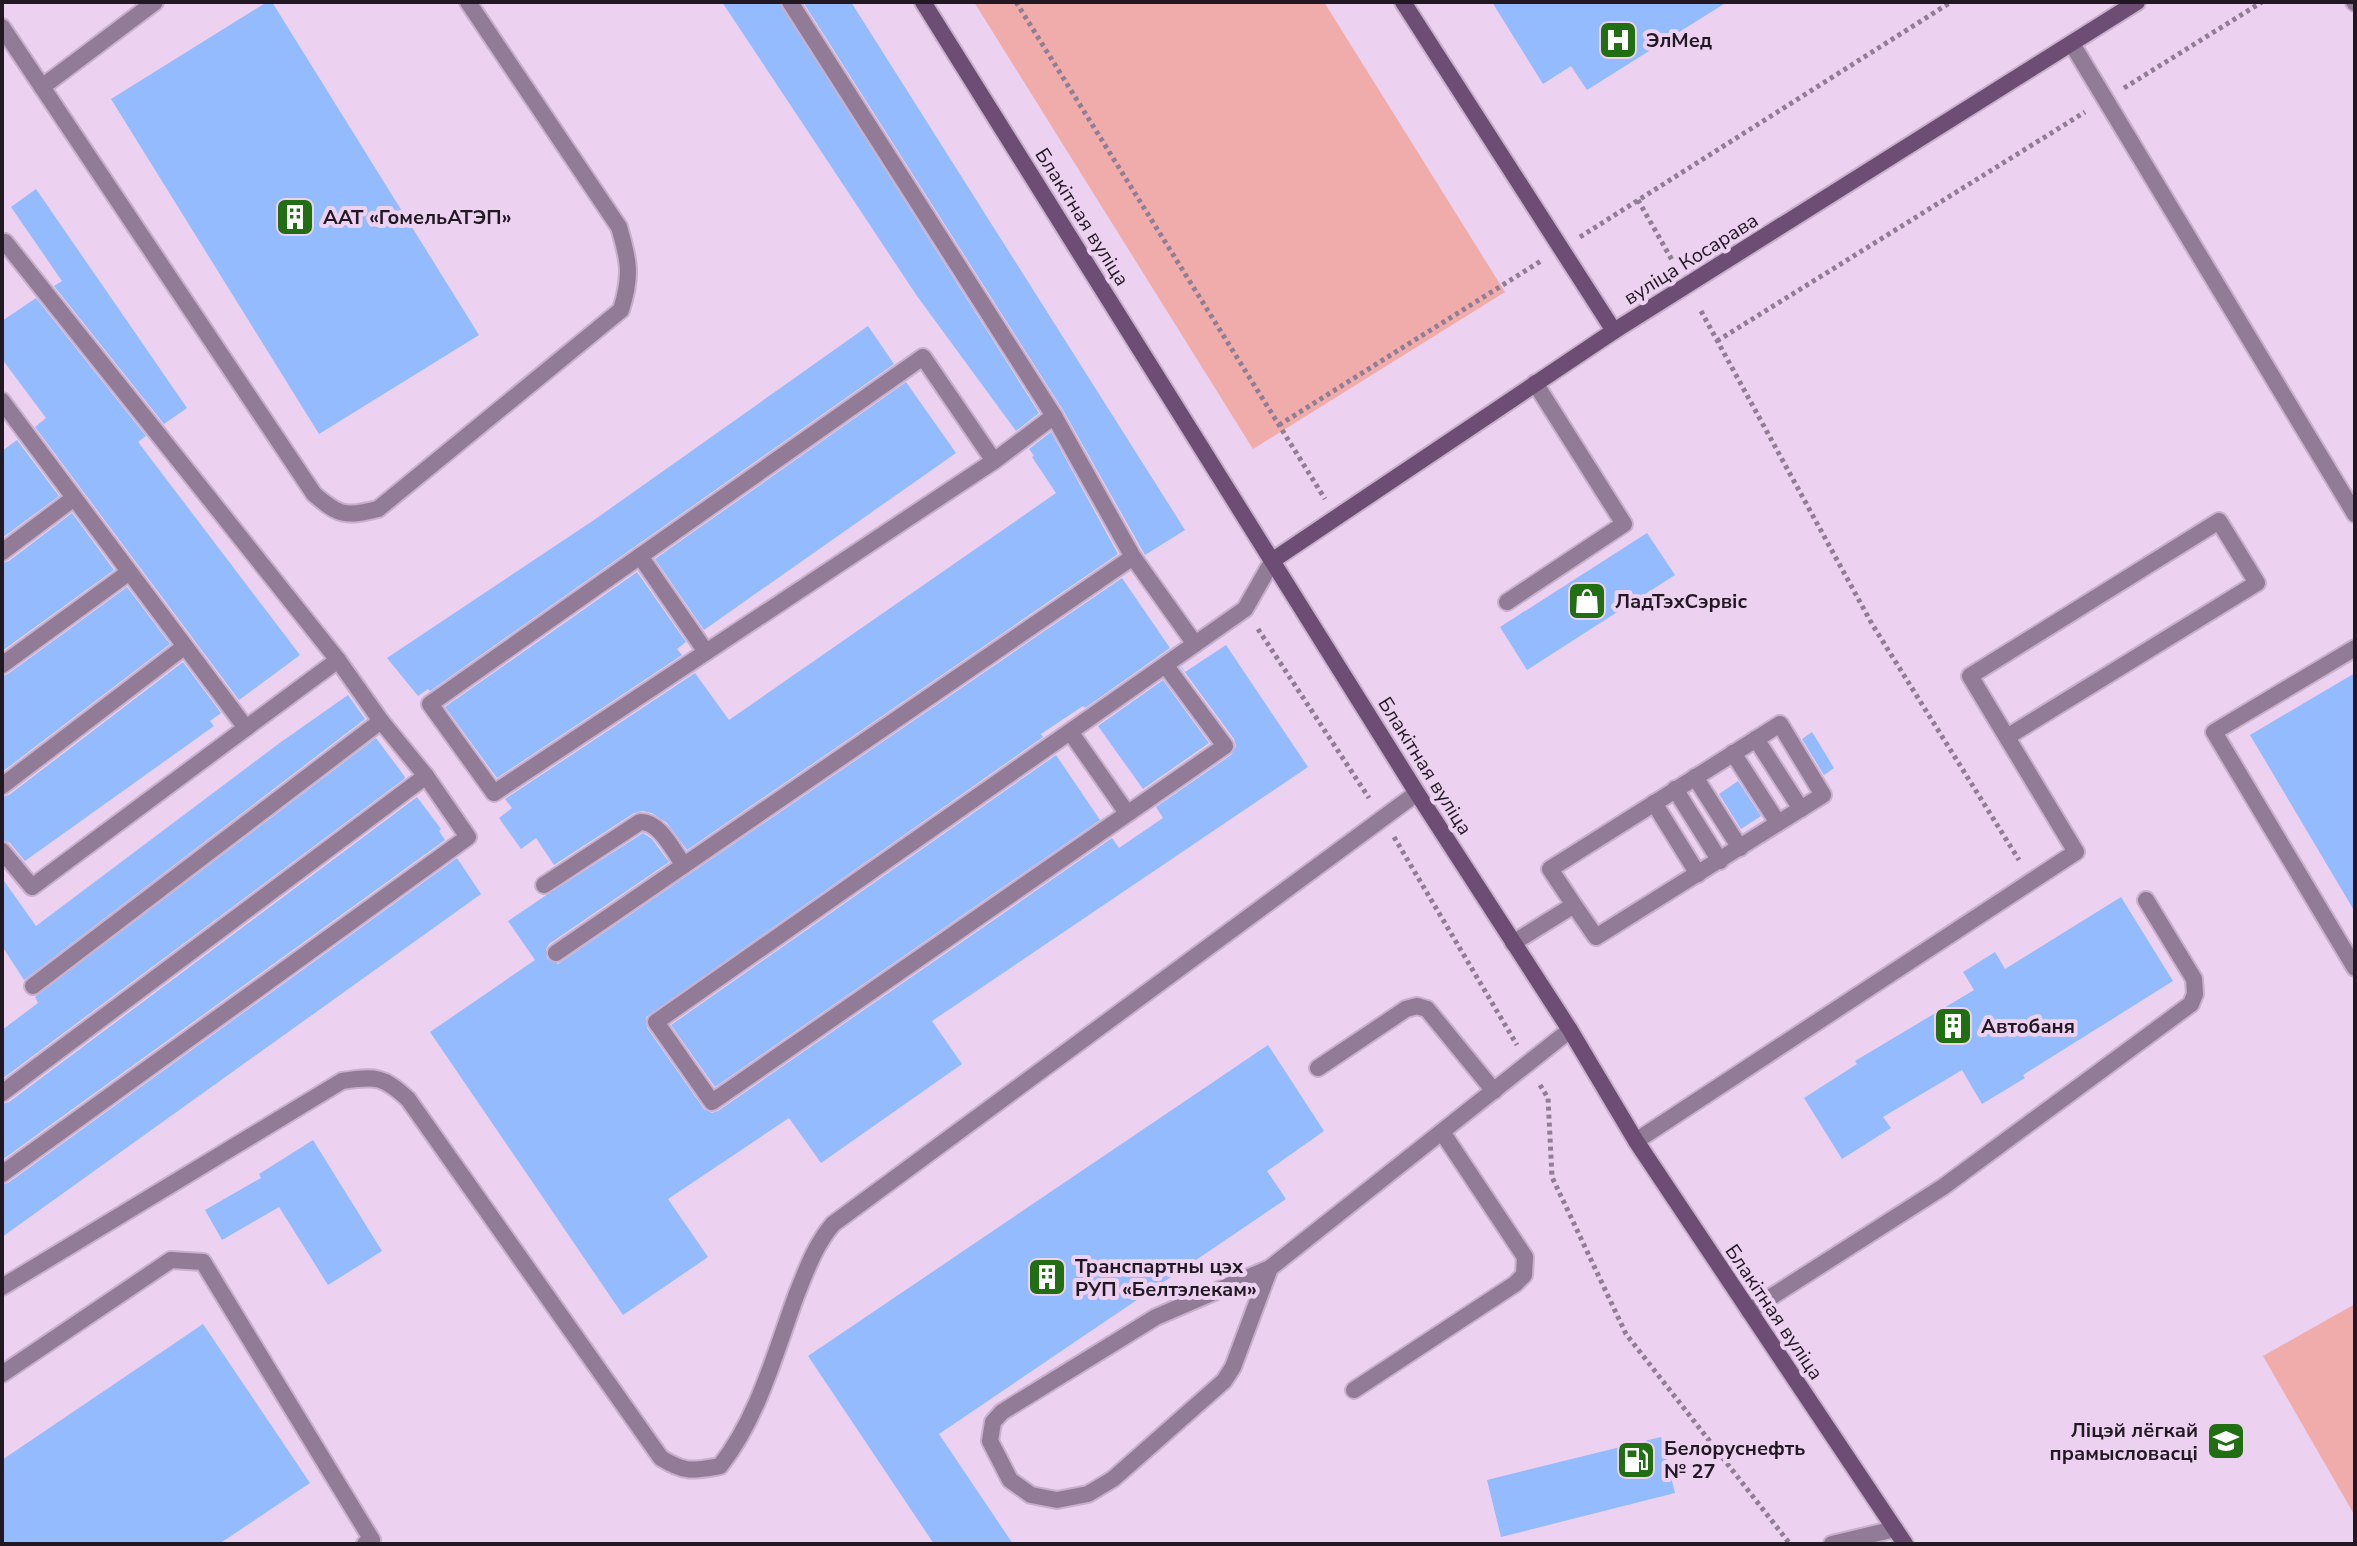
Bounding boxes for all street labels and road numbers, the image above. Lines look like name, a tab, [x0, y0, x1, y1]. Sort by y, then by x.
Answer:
street label: Блакітная вуліца	[1029, 143, 1135, 291]
street label: вуліца Косарава	[1619, 207, 1763, 311]
street label: Блакітная вуліца	[1372, 692, 1478, 840]
street label: Блакітная вуліца	[1719, 1239, 1829, 1385]

